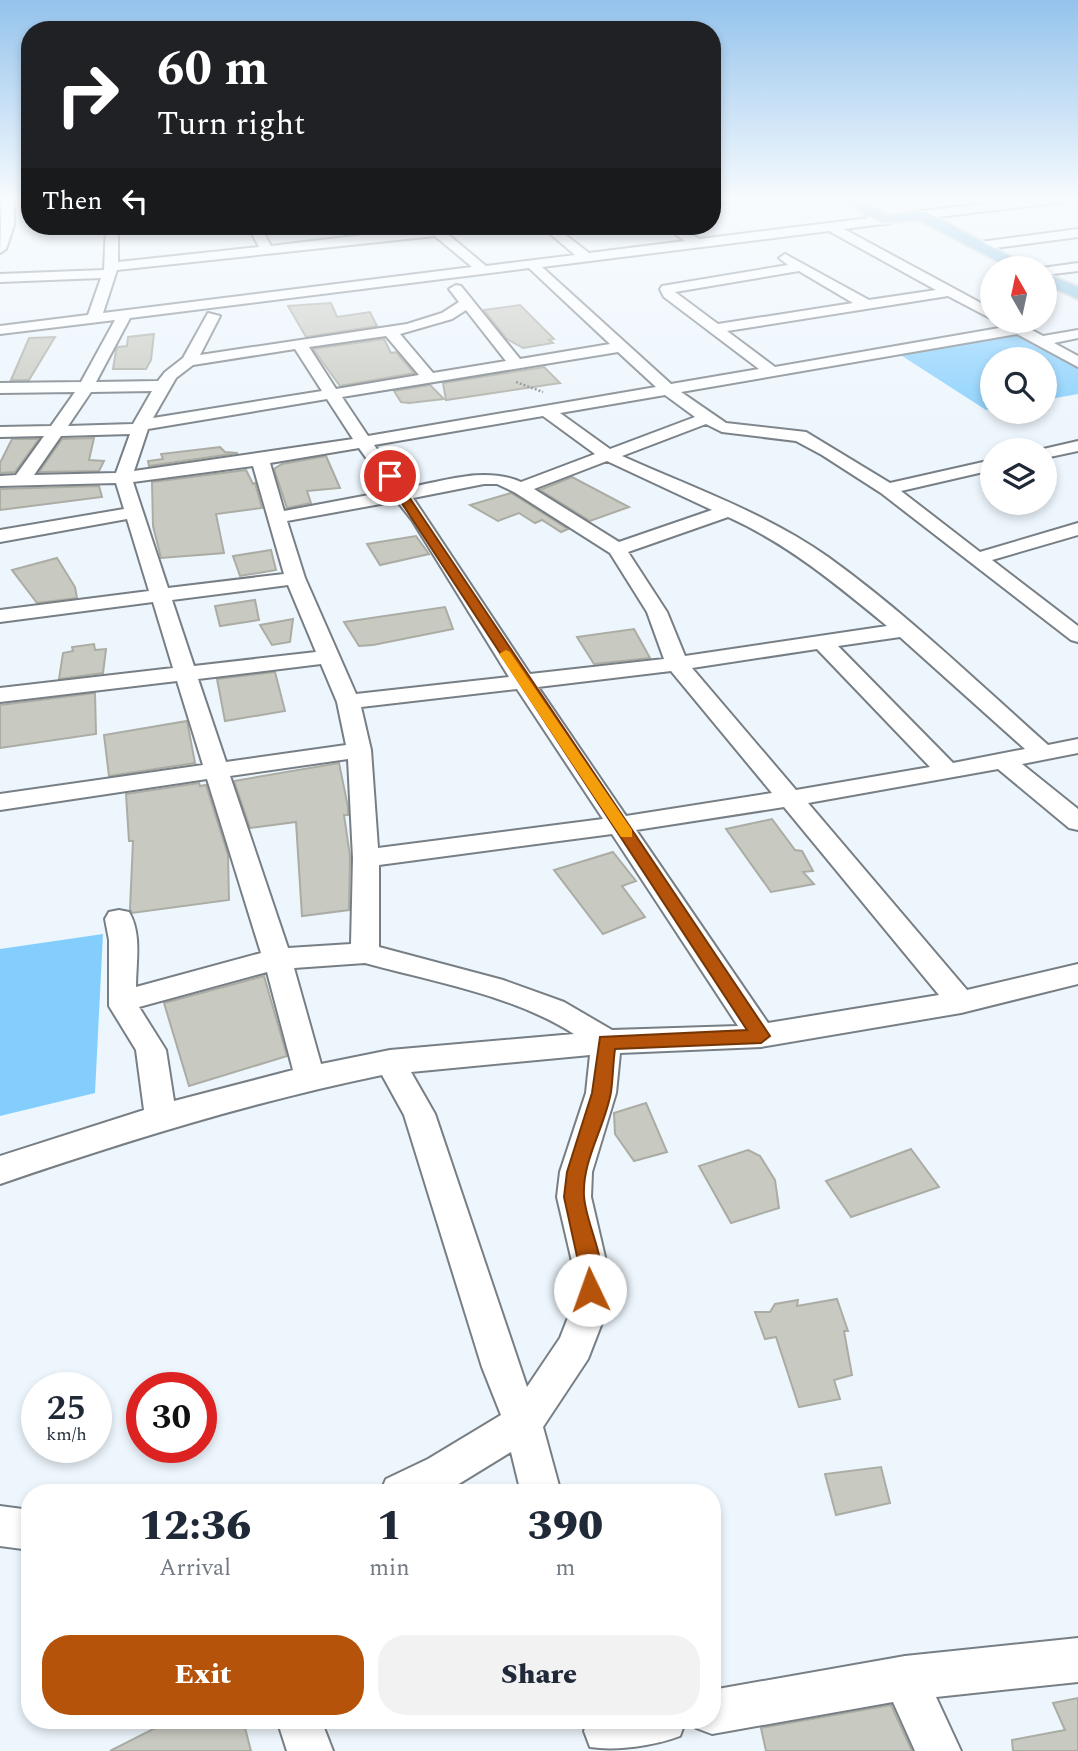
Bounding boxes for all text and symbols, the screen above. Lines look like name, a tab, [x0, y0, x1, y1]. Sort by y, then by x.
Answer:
text: 60 m	[157, 32, 268, 107]
icon: right	[42, 49, 133, 140]
text: Turn right	[157, 100, 305, 149]
text: Then	[42, 181, 102, 221]
icon: left	[116, 182, 154, 220]
north arrow	[980, 256, 1057, 332]
map controls	[980, 256, 1057, 515]
button: search	[980, 347, 1057, 424]
button: layers	[980, 438, 1057, 515]
pin	[360, 446, 420, 506]
icon: arrive	[371, 457, 409, 495]
position arrow	[553, 1253, 627, 1327]
speed limit sign: 30	[126, 1372, 217, 1463]
text: 25	[47, 1382, 86, 1435]
text: km/h	[46, 1421, 87, 1448]
text: 12:36	[139, 1495, 251, 1558]
text: 1	[377, 1495, 402, 1558]
text: 390	[527, 1495, 603, 1558]
text: Arrival	[159, 1551, 231, 1586]
text: min	[369, 1551, 410, 1586]
text: m	[555, 1551, 575, 1586]
button: Exit	[42, 1635, 364, 1715]
button: Share	[378, 1635, 700, 1715]

